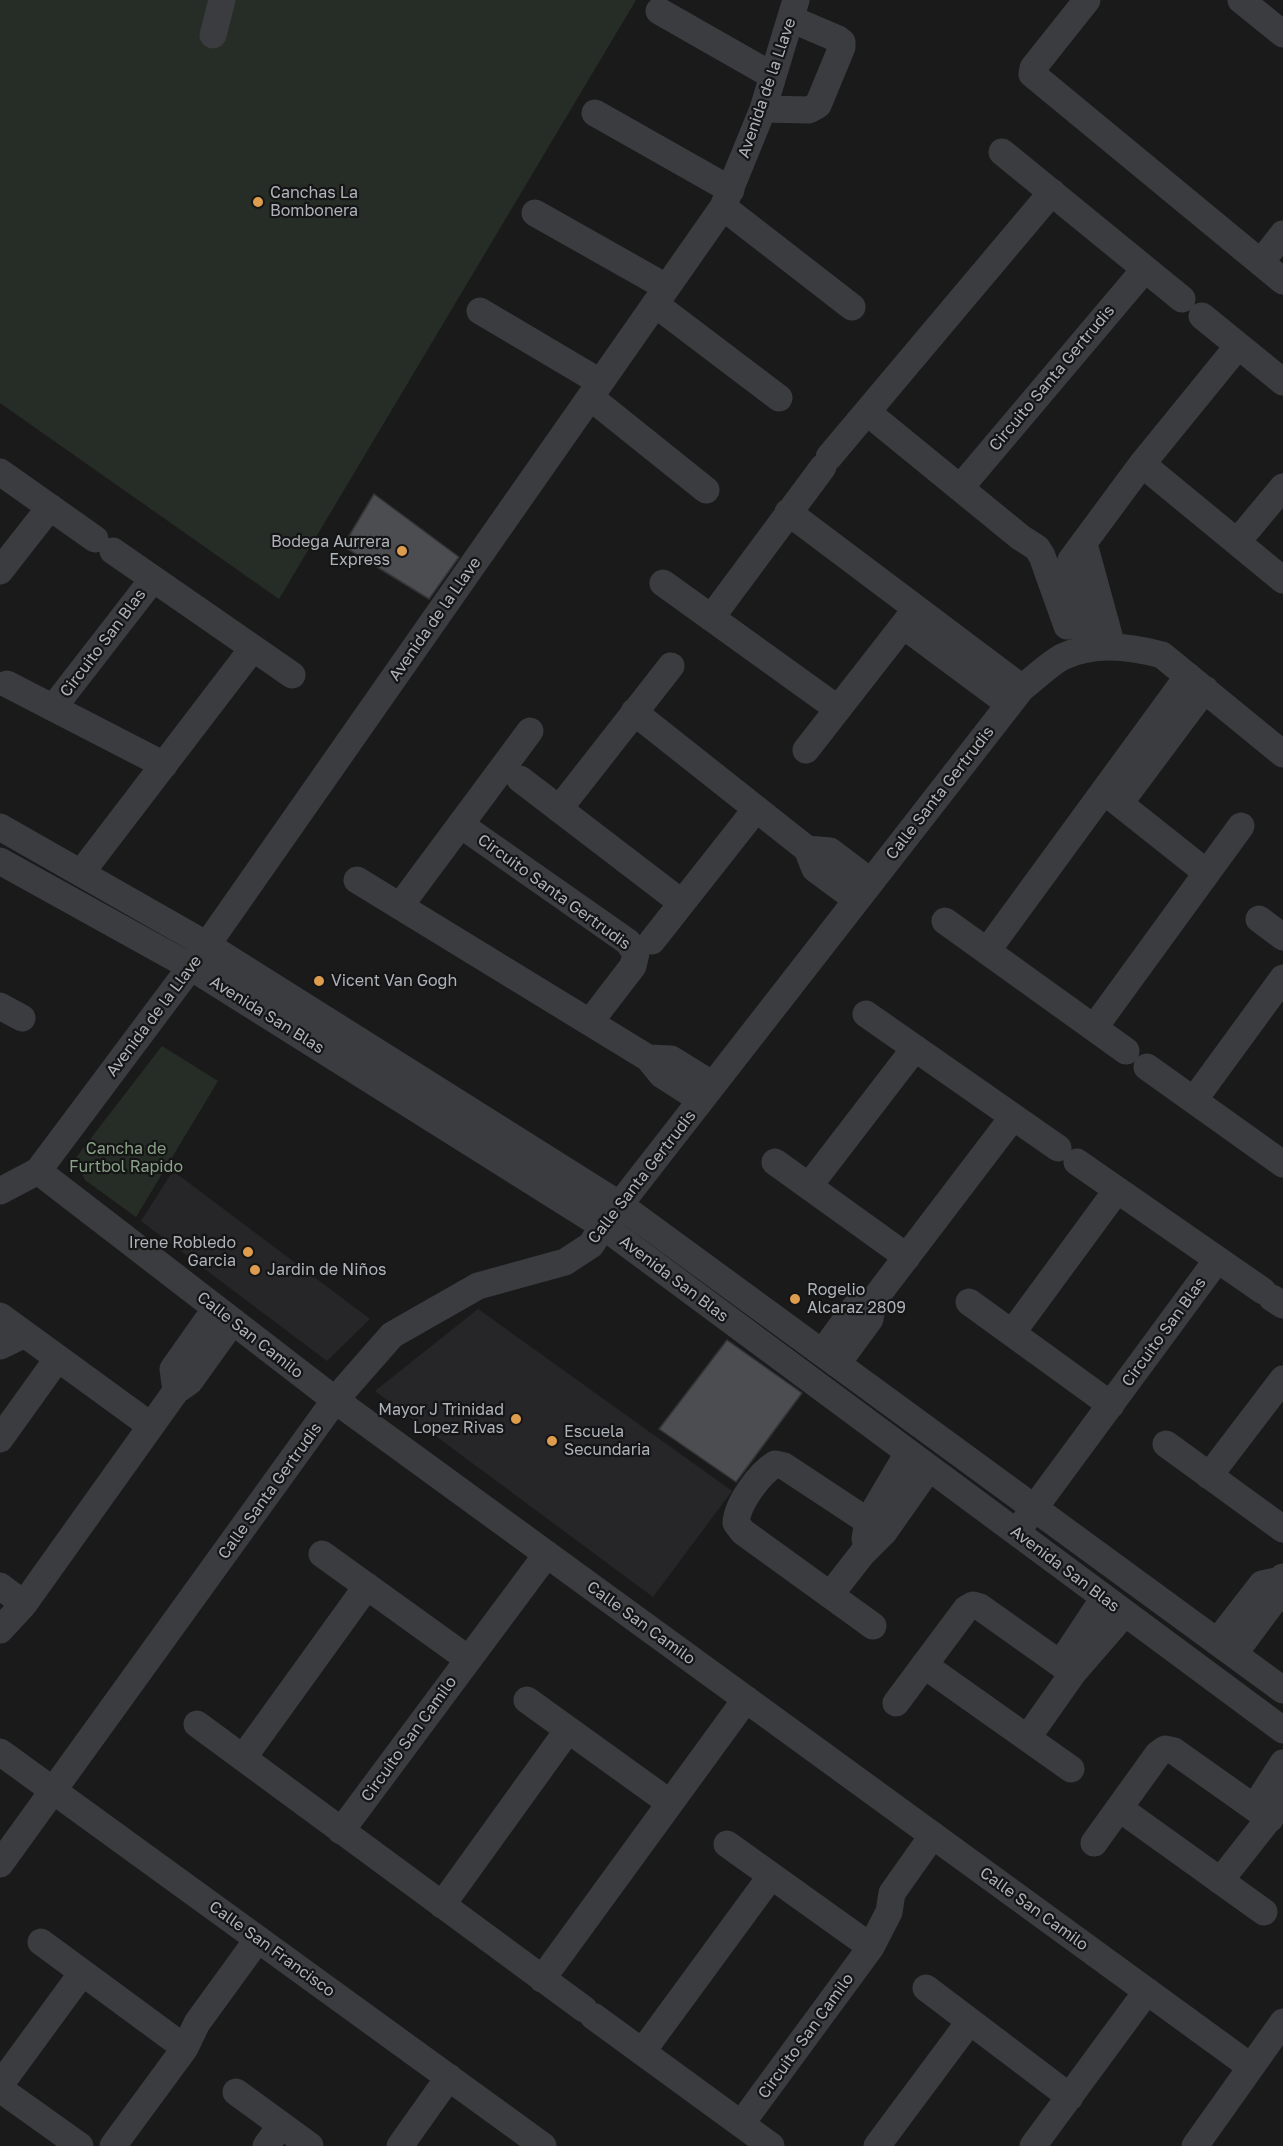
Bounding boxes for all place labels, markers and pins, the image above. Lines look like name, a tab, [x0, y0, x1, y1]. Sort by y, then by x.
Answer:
place label: Canchas La Bombonera	[270, 183, 358, 221]
marker: Canchas La Bombonera	[251, 195, 265, 209]
place label: Bodega Aurrera Express	[271, 532, 390, 570]
marker: Bodega Aurrera Express	[395, 544, 409, 558]
place label: Vicent Van Gogh	[331, 971, 457, 991]
marker: Vicent Van Gogh	[312, 974, 326, 988]
place label: Irene Robledo Garcia	[129, 1233, 236, 1271]
marker: Irene Robledo Garcia	[241, 1245, 255, 1259]
place label: Jardin de Niños	[267, 1260, 386, 1280]
marker: Jardin de Niños	[248, 1263, 262, 1277]
place label: Rogelio Alcaraz 2809	[807, 1280, 906, 1318]
marker: Rogelio Alcaraz 2809	[788, 1292, 802, 1306]
place label: Mayor J Trinidad Lopez Rivas	[378, 1400, 504, 1438]
marker: Mayor J Trinidad Lopez Rivas	[509, 1412, 523, 1426]
place label: Escuela Secundaria	[564, 1422, 650, 1460]
marker: Escuela Secundaria	[545, 1434, 559, 1448]

